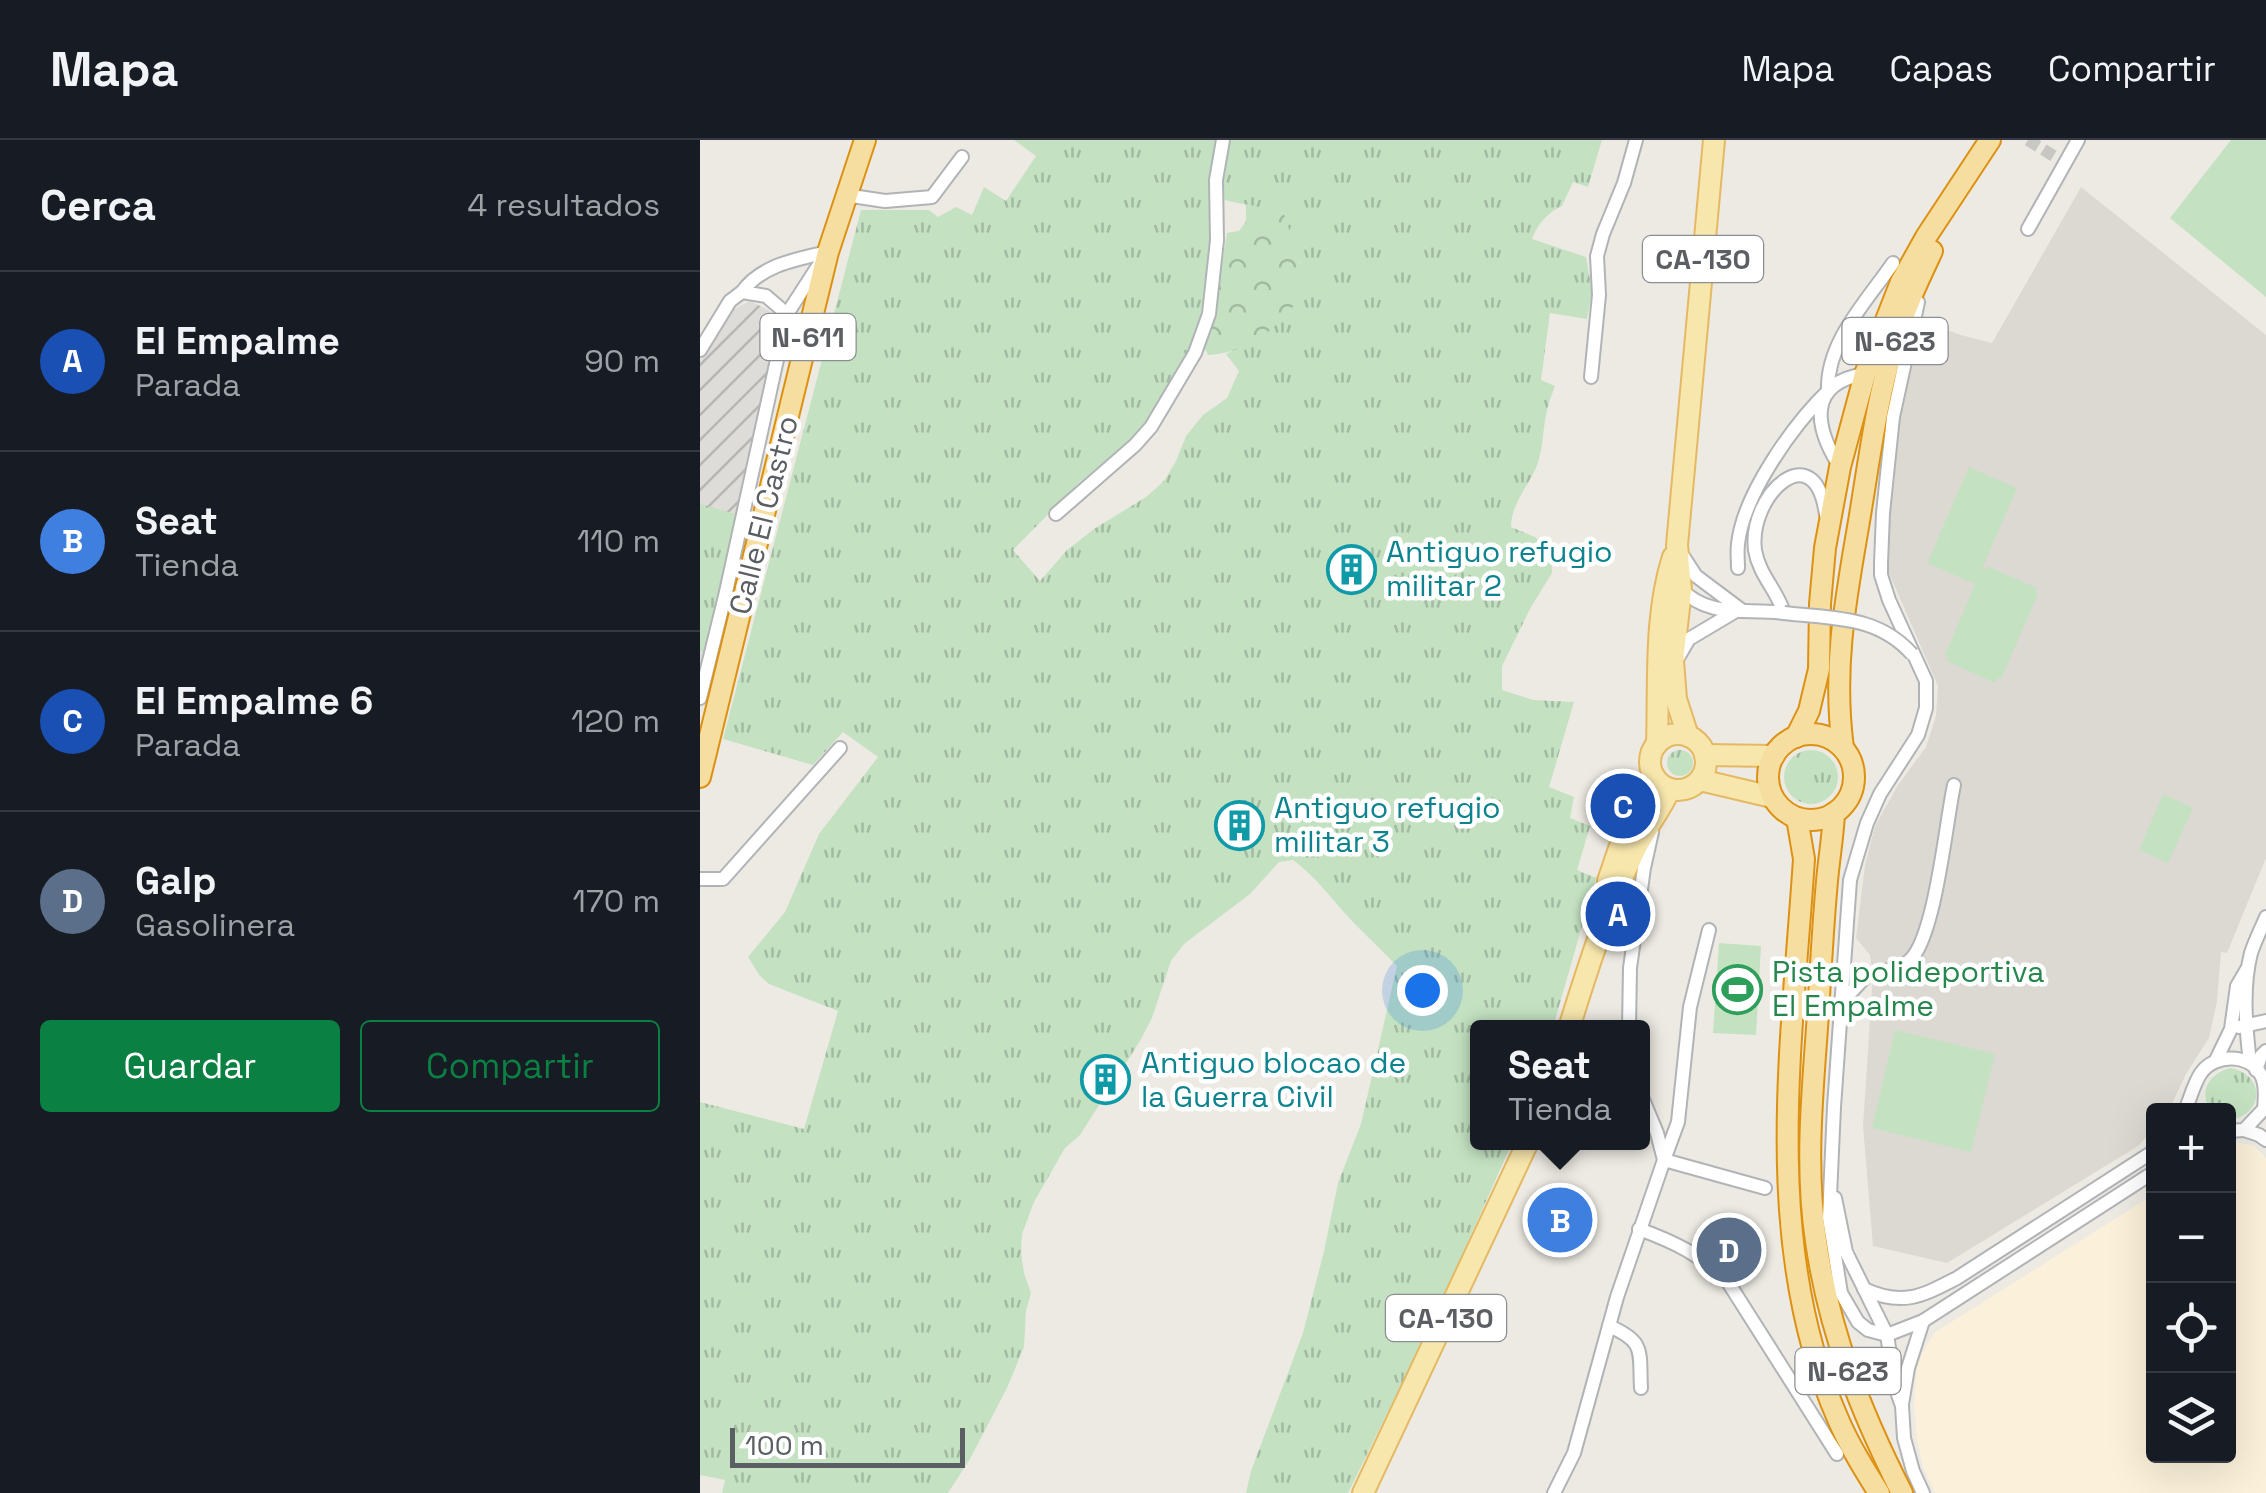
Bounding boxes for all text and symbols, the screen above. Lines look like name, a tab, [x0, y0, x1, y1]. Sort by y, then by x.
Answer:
text: Mapa	[50, 39, 178, 100]
text: Mapa	[1741, 47, 1834, 91]
text: Capas	[1889, 47, 1993, 91]
text: Compartir	[2048, 47, 2216, 91]
text: Cerca	[40, 179, 156, 232]
text: 4 resultados	[467, 185, 660, 225]
road number: CA-130	[1643, 236, 1763, 282]
road number: N-611	[761, 314, 856, 360]
text: El Empalme	[135, 317, 340, 365]
road number: N-623	[1842, 318, 1948, 364]
text: A	[62, 341, 83, 381]
text: 90 m	[584, 341, 660, 381]
text: Parada	[135, 365, 241, 405]
street label: Calle El Castro	[720, 411, 807, 618]
text: Seat	[135, 497, 218, 545]
text: B	[62, 521, 83, 561]
text: 110 m	[577, 521, 660, 561]
place label: Antiguo refugio militar 2	[1386, 532, 1613, 605]
building icon: Antiguo refugio militar 2	[1325, 543, 1377, 595]
text: Tienda	[135, 545, 239, 585]
text: El Empalme 6	[135, 677, 373, 725]
text: C	[62, 701, 83, 741]
text: 120 m	[571, 701, 660, 741]
text: Parada	[135, 725, 241, 765]
pin: C	[1590, 768, 1656, 844]
place label: Antiguo refugio militar 3	[1274, 788, 1501, 861]
building icon: Antiguo refugio militar 3	[1213, 799, 1265, 851]
text: Galp	[135, 857, 216, 905]
pin: A	[1586, 876, 1650, 952]
text: D	[62, 881, 83, 921]
text: 170 m	[573, 881, 660, 921]
text: Gasolinera	[135, 905, 295, 945]
place label: Pista polideportiva El Empalme	[1772, 952, 2044, 1025]
sports icon: Pista polideportiva El Empalme	[1711, 963, 1763, 1015]
your location	[1397, 965, 1448, 1016]
button: Guardar	[40, 1020, 340, 1112]
button: Compartir	[360, 1020, 660, 1112]
popup	[1470, 1020, 1650, 1150]
text: Seat	[1508, 1041, 1591, 1089]
place label: Antiguo blocao de la Guerra Civil	[1141, 1043, 1406, 1116]
building icon: Antiguo blocao de la Guerra Civil	[1080, 1054, 1132, 1106]
text: Tienda	[1508, 1089, 1612, 1129]
map controls	[2146, 1103, 2236, 1463]
button: +	[2146, 1103, 2236, 1193]
pin: B	[1528, 1182, 1592, 1258]
button: −	[2146, 1193, 2236, 1283]
pin: D	[1696, 1212, 1762, 1288]
button: locate	[2146, 1283, 2236, 1373]
road number: CA-130	[1386, 1295, 1506, 1341]
road number: N-623	[1796, 1348, 1900, 1394]
button: layers	[2146, 1373, 2236, 1463]
scale bar	[730, 1423, 965, 1468]
text: 100 m	[745, 1427, 824, 1463]

